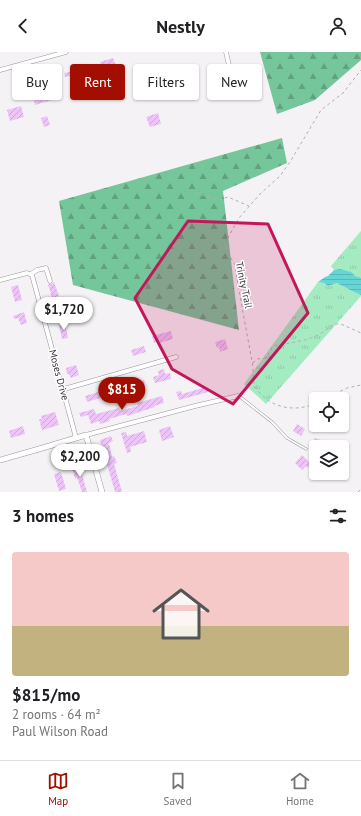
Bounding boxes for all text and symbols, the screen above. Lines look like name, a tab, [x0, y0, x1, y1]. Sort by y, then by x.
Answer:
icon: back	[12, 15, 34, 37]
text: Nestly	[156, 15, 205, 38]
icon: person	[327, 15, 349, 37]
chip: Buy	[12, 64, 62, 100]
chip: Rent	[70, 64, 125, 100]
chip: Filters	[133, 64, 199, 100]
chip: New	[207, 64, 262, 100]
street label: Trinity Trail	[233, 261, 255, 310]
pin: $1,720	[31, 297, 97, 331]
text: $1,720	[44, 301, 84, 318]
street label: Moses Drive	[46, 348, 72, 402]
pin: $815	[98, 377, 146, 411]
text: $815	[107, 381, 137, 398]
map controls	[309, 392, 349, 480]
button: locate	[309, 392, 349, 432]
button: layers	[309, 440, 349, 480]
pin: $2,200	[47, 444, 113, 478]
text: $2,200	[60, 448, 100, 465]
text: 3 homes	[12, 505, 74, 527]
icon: filters	[327, 505, 349, 527]
icon: home	[145, 578, 217, 650]
text: $815/mo	[12, 684, 80, 706]
text: 2 rooms · 64 m²	[12, 706, 101, 723]
text: Paul Wilson Road	[12, 723, 108, 740]
tab: Map	[47, 770, 69, 808]
tab: Saved	[164, 770, 192, 808]
tab: Home	[286, 770, 314, 808]

